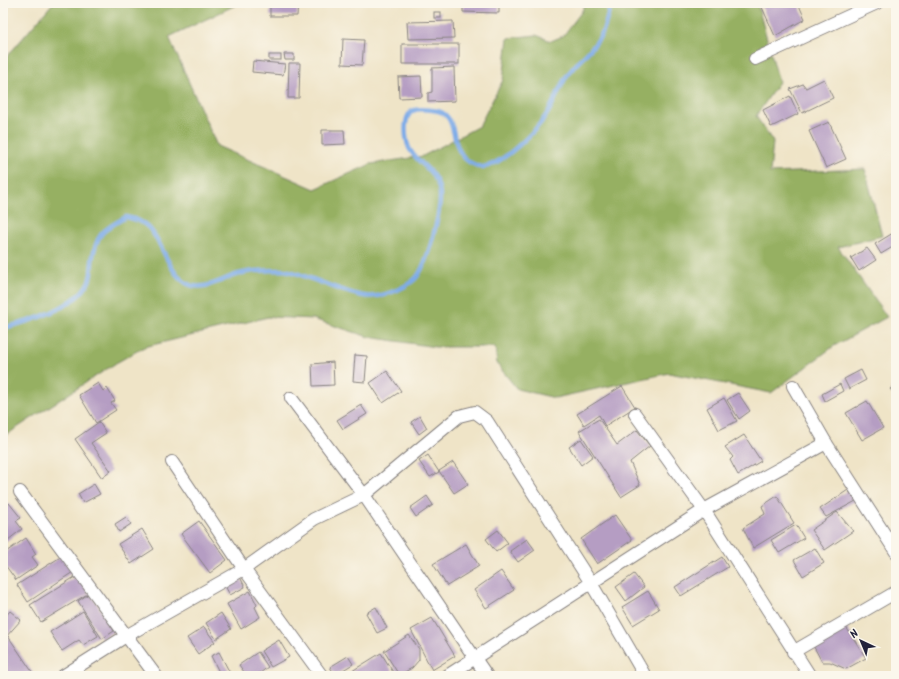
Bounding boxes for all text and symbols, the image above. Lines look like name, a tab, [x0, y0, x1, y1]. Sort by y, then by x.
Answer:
north arrow	[841, 621, 881, 661]
text: N	[846, 626, 864, 643]

